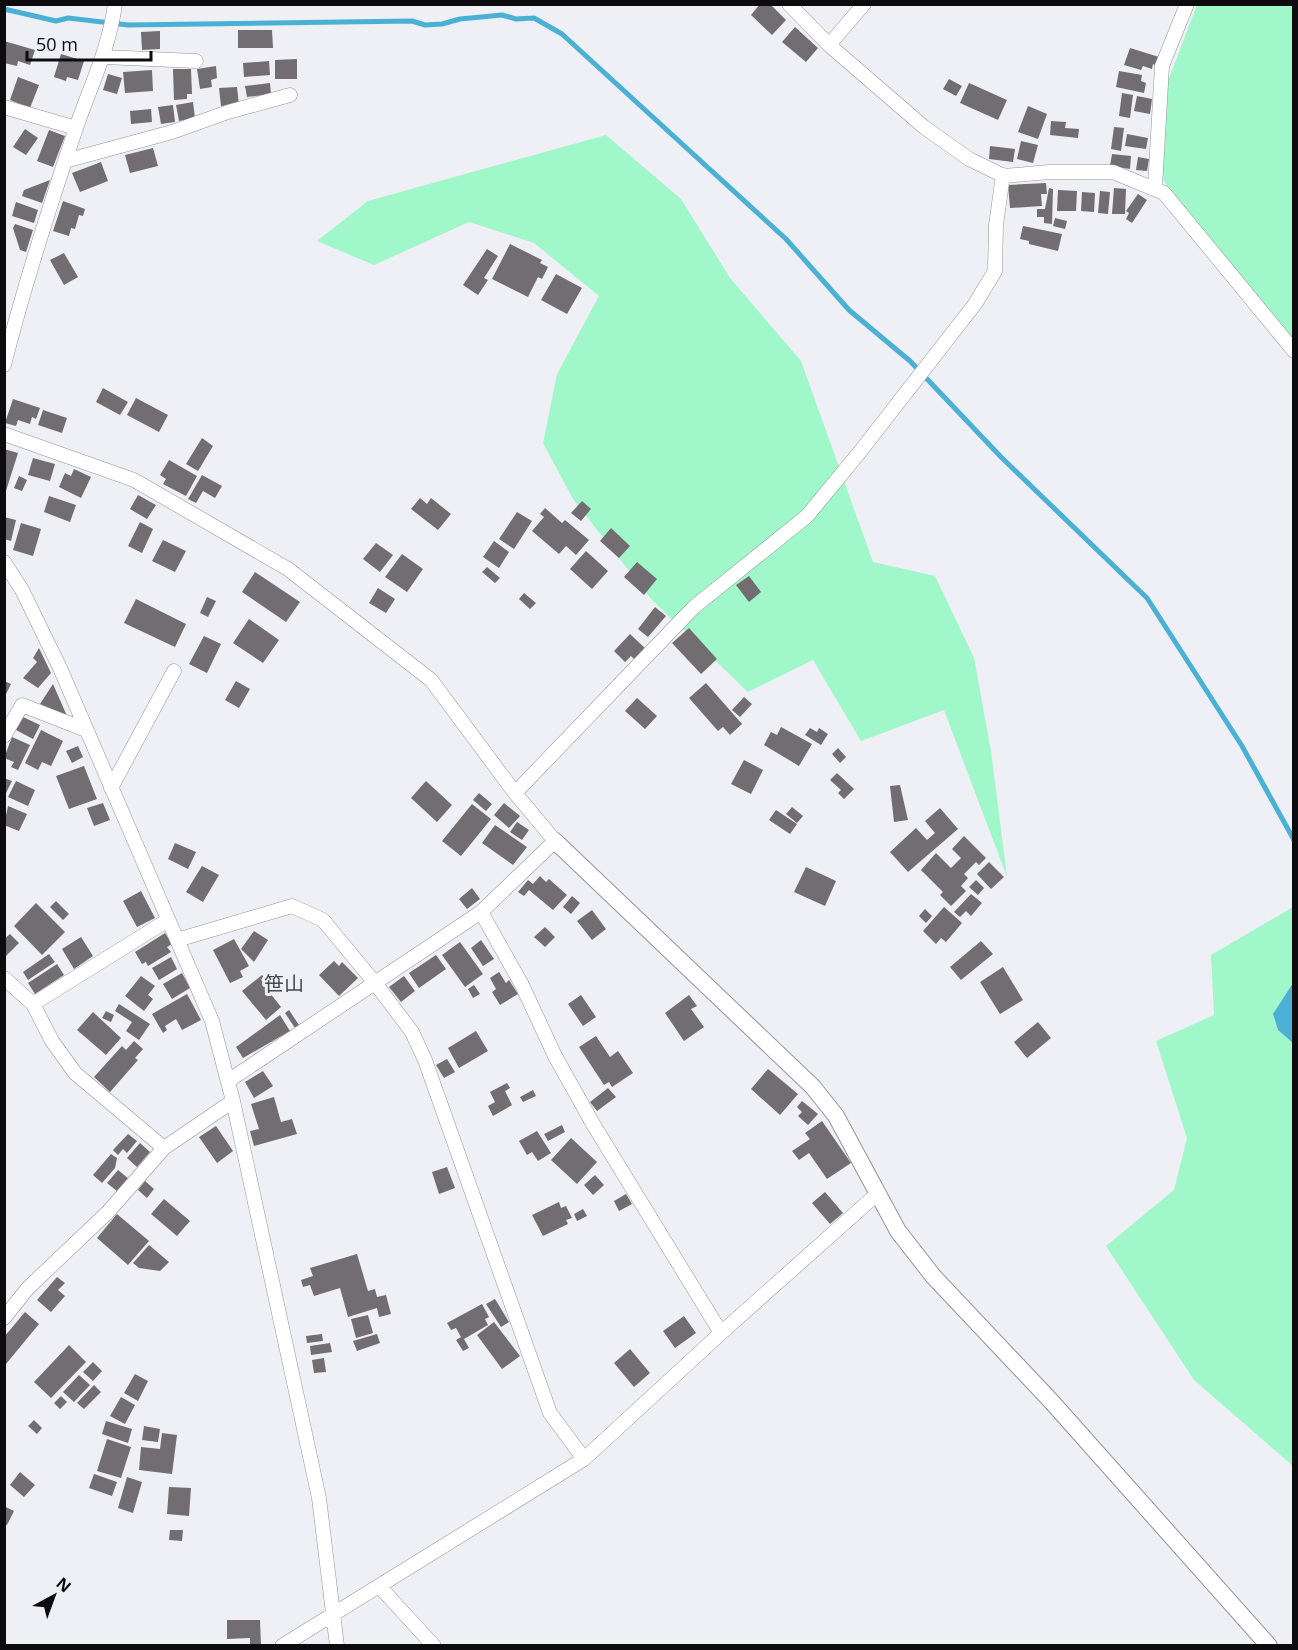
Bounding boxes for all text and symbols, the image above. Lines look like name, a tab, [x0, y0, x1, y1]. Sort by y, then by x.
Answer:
scale bar	[27, 24, 152, 62]
text: 50 m	[36, 32, 78, 56]
district label: 笹山	[264, 970, 304, 997]
north arrow	[24, 1566, 84, 1626]
text: N	[52, 1572, 76, 1597]

